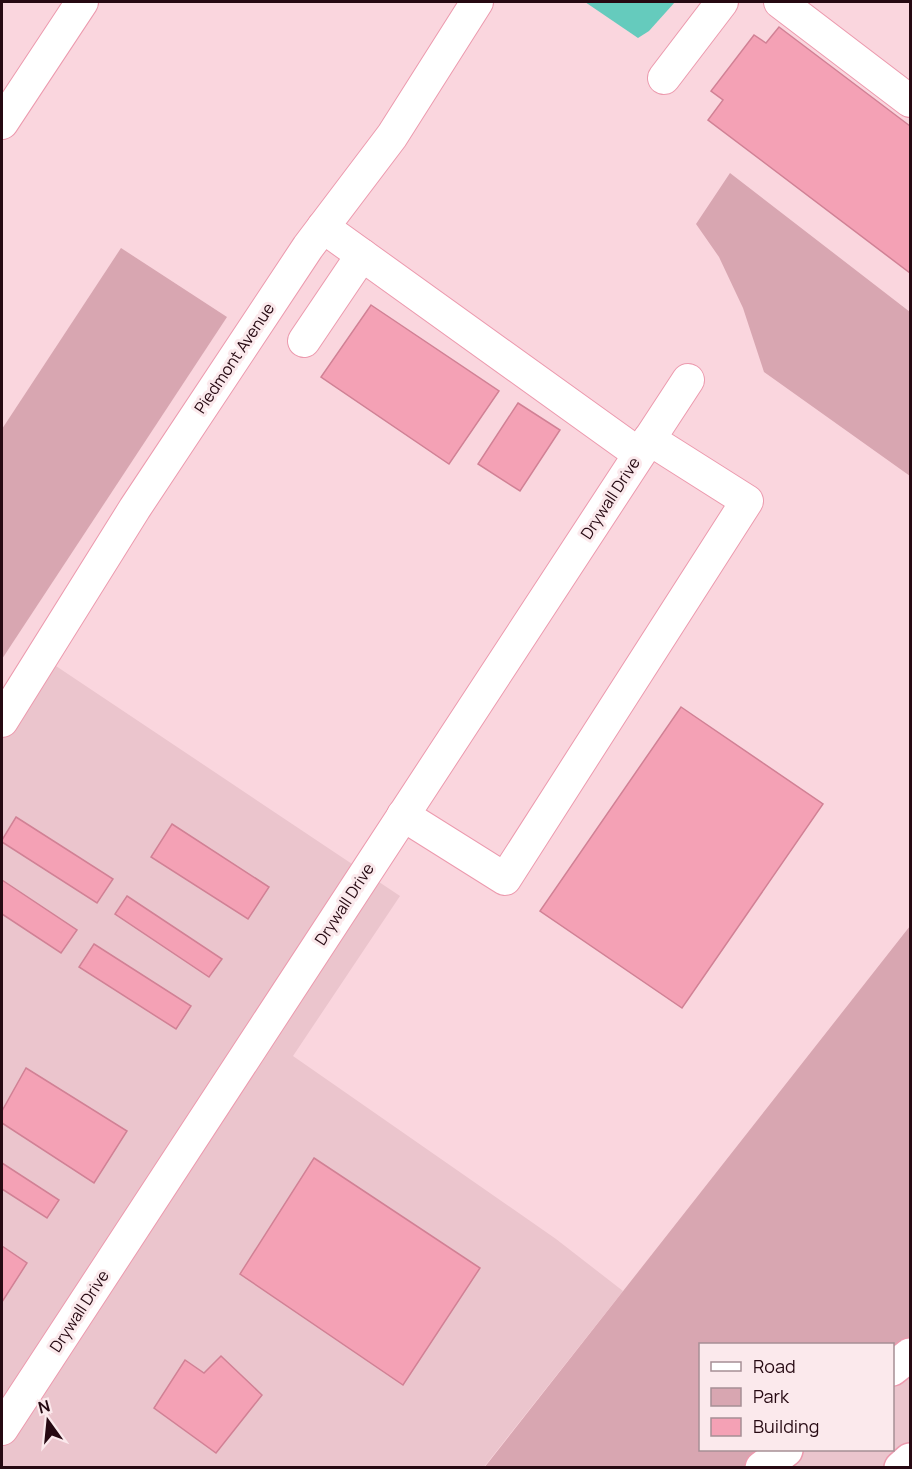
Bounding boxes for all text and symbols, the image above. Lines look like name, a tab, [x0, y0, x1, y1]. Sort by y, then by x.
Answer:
street label: Piedmont Avenue	[189, 298, 279, 418]
street label: Drywall Drive	[575, 453, 645, 543]
street label: Drywall Drive	[309, 859, 379, 949]
street label: Drywall Drive	[44, 1266, 114, 1356]
legend	[699, 1343, 894, 1451]
text: Road	[753, 1354, 796, 1378]
text: Park	[753, 1384, 790, 1408]
north arrow	[18, 1391, 78, 1451]
text: N	[36, 1394, 53, 1419]
text: Building	[753, 1414, 819, 1438]

